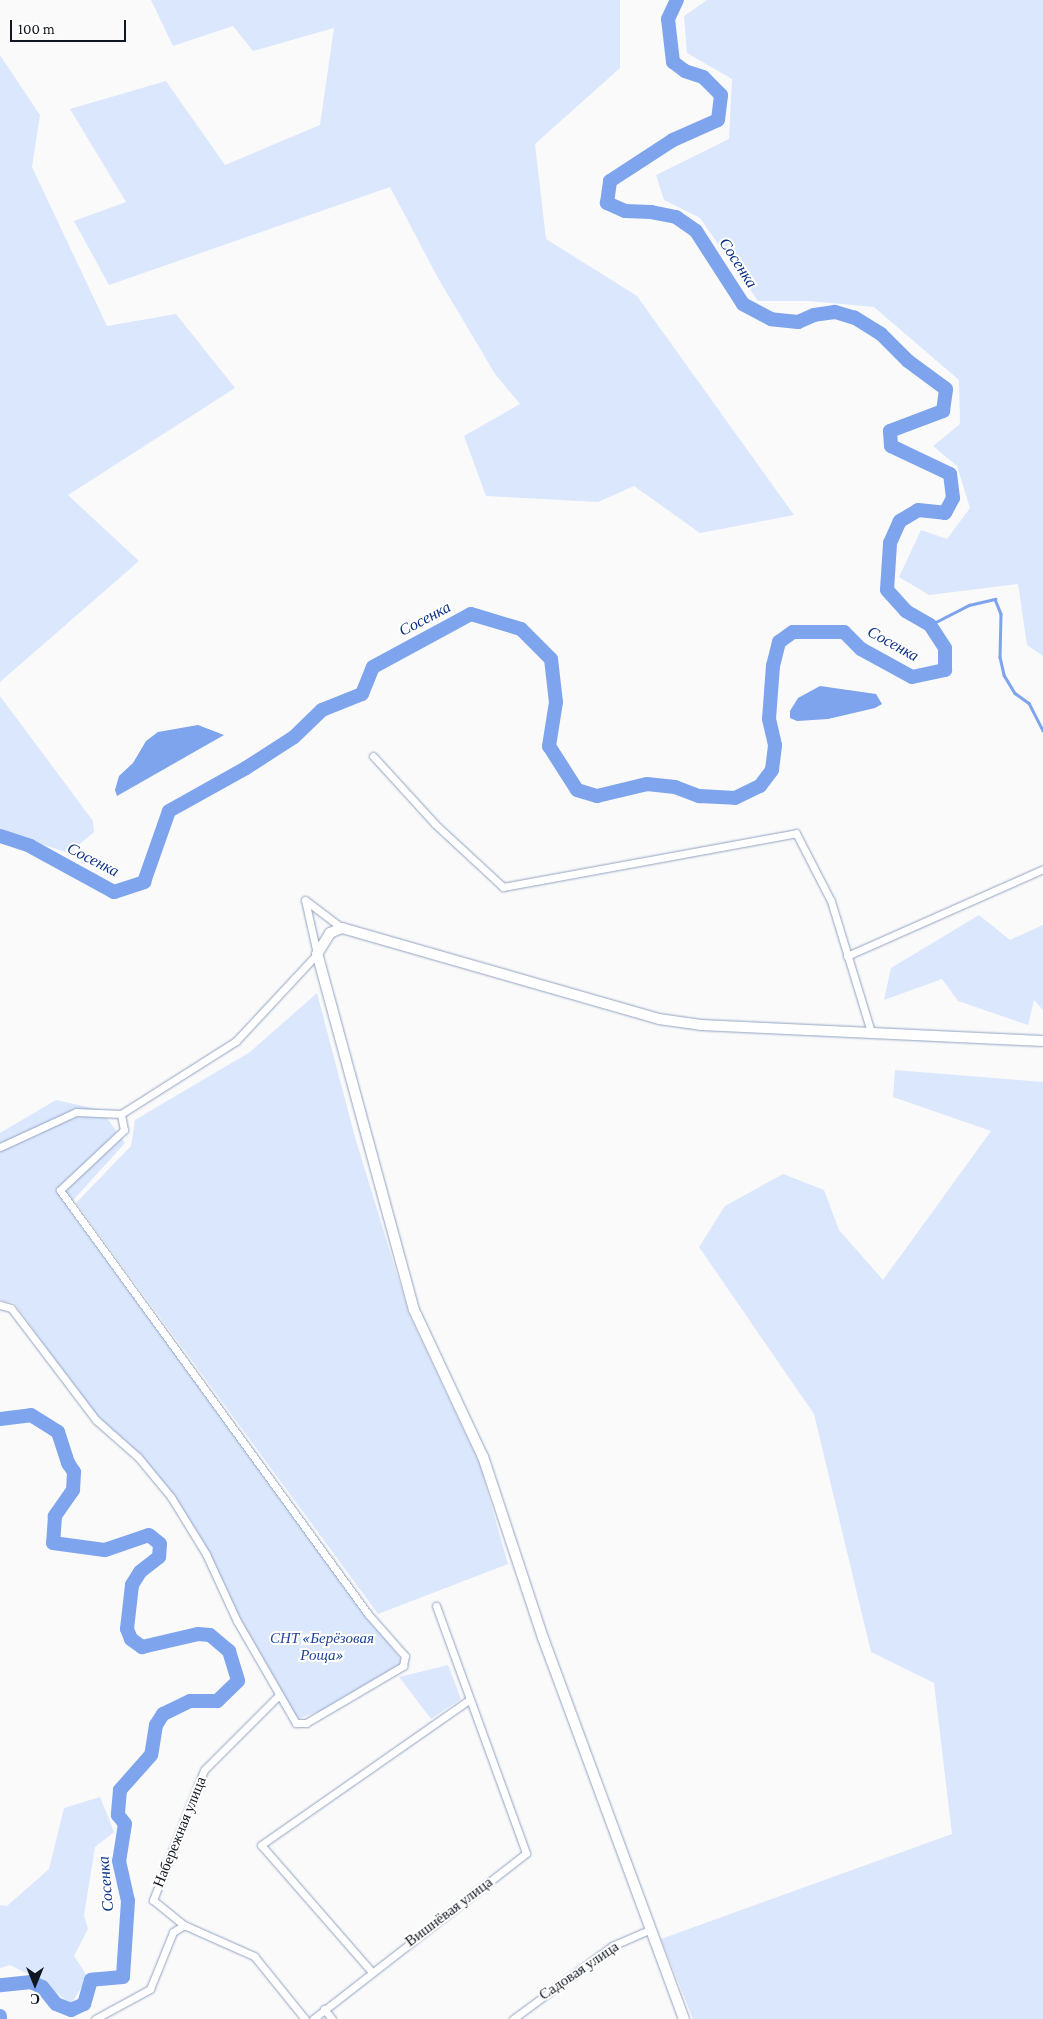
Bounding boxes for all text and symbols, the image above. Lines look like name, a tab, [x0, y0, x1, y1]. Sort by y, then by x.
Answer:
scale bar	[12, 10, 129, 42]
text: 100 m	[18, 21, 55, 37]
water label: Сосенка	[715, 234, 761, 292]
water label: Сосенка	[396, 597, 454, 641]
water label: Сосенка	[864, 622, 922, 666]
water label: Сосенка	[64, 839, 122, 881]
park label: СНТ «Берёзовая Роща»	[270, 1629, 374, 1664]
street label: Набережная улица	[150, 1774, 210, 1890]
water label: Сосенка	[94, 1855, 118, 1913]
street label: Вишнёвая улица	[402, 1873, 496, 1951]
street label: Садовая улица	[536, 1938, 622, 2004]
north arrow	[10, 1959, 60, 2009]
text: С	[30, 1991, 40, 2007]

